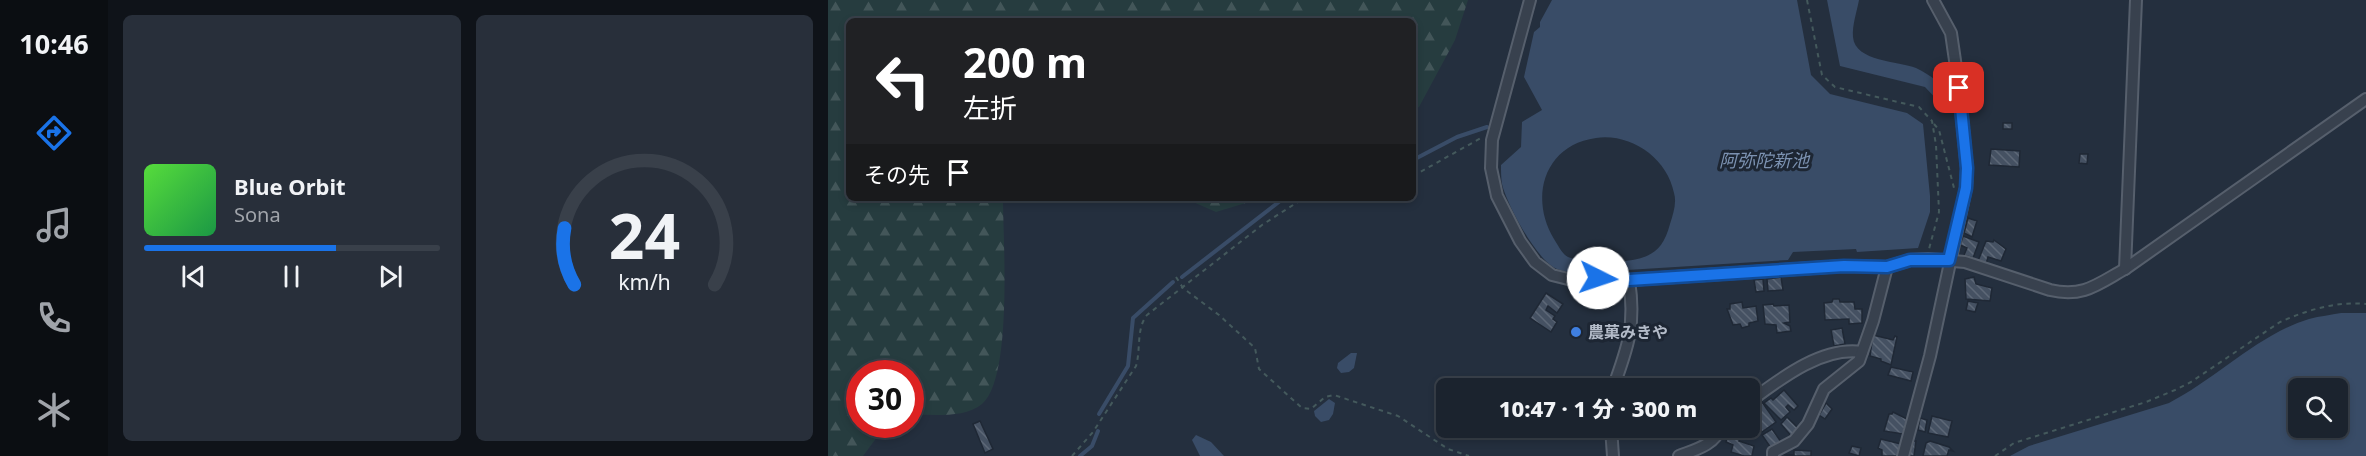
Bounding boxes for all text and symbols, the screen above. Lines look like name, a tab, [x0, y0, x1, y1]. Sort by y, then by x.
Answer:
text: 10:46	[19, 25, 89, 62]
text: 200 m	[963, 33, 1087, 90]
icon: left	[864, 42, 942, 120]
pin	[1933, 62, 1984, 113]
icon: arrive	[1942, 71, 1975, 104]
text: 左折	[963, 89, 1017, 126]
icon: directions	[33, 112, 75, 154]
water label: 阿弥陀新池	[1719, 148, 1811, 172]
icon: arrive	[942, 156, 975, 189]
text: その先	[864, 159, 930, 189]
text: Blue Orbit	[234, 171, 346, 201]
text: 24	[609, 192, 680, 277]
text: Sona	[234, 201, 281, 228]
icon: music	[33, 204, 75, 246]
position arrow	[1566, 246, 1630, 310]
icon: previous	[177, 260, 210, 293]
icon: pause	[275, 260, 308, 293]
icon: next	[374, 260, 407, 293]
text: km/h	[618, 267, 671, 296]
icon: phone	[33, 297, 75, 339]
place label: 農菓みきや	[1588, 321, 1668, 343]
marker: 農菓みきや	[1569, 325, 1583, 339]
speed limit sign: 30	[846, 360, 924, 438]
map controls	[2288, 378, 2348, 438]
button: search	[2288, 378, 2348, 438]
icon: climate	[33, 389, 75, 431]
text: 10:47 · 1 分 · 300 m	[1499, 393, 1697, 423]

